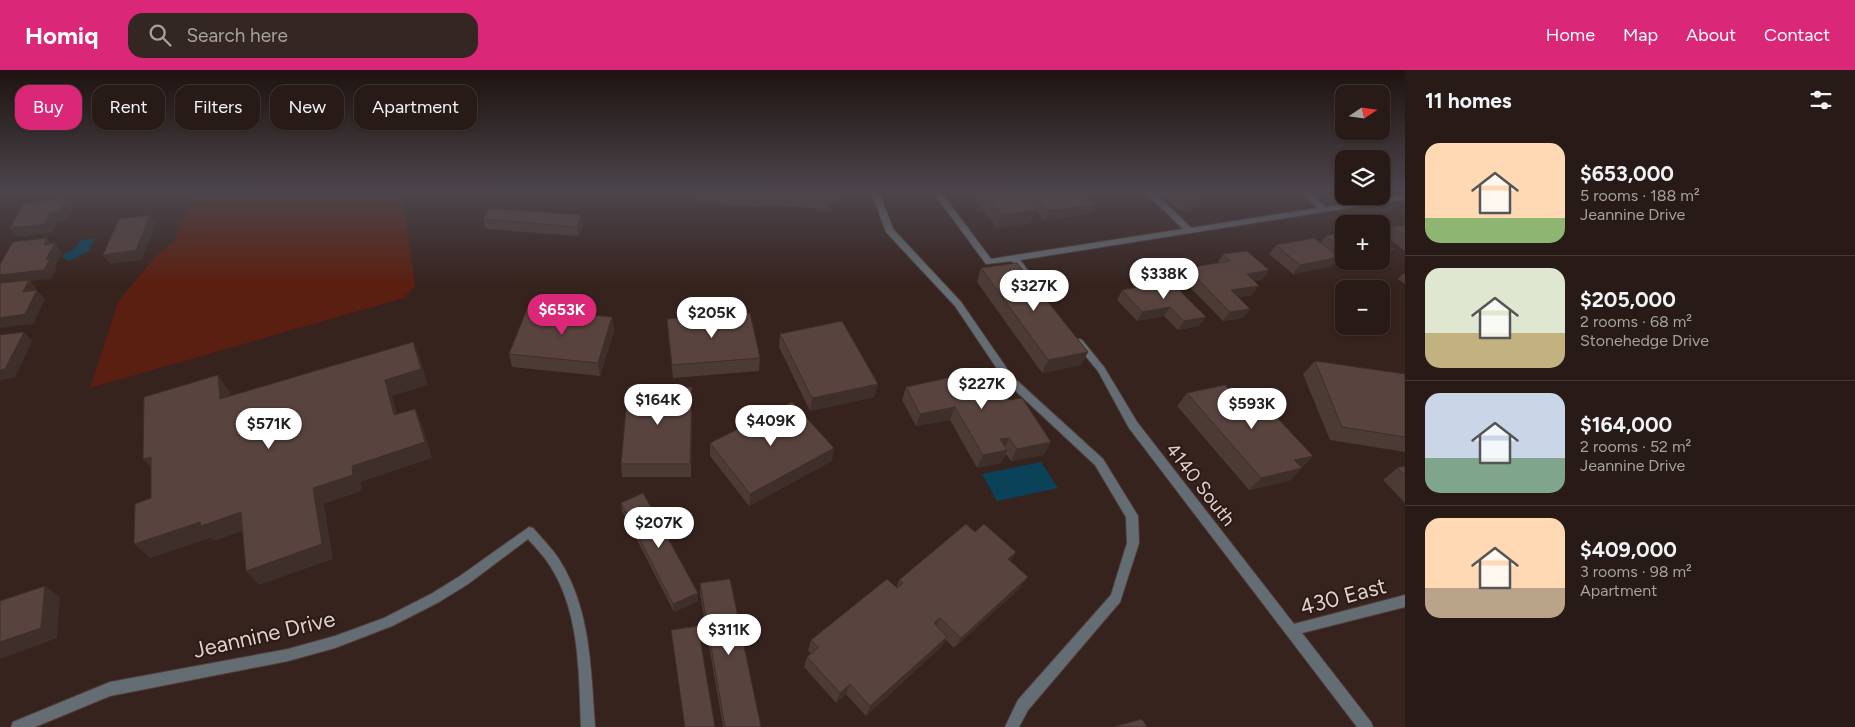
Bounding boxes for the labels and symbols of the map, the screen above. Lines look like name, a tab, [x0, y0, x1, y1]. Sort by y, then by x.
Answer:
north arrow	[1335, 85, 1390, 140]
pin: $338K	[1129, 258, 1199, 300]
pin: $327K	[999, 270, 1069, 312]
pin: $653K	[527, 294, 597, 336]
pin: $205K	[677, 296, 747, 339]
pin: $227K	[947, 368, 1017, 410]
pin: $164K	[623, 384, 693, 426]
pin: $593K	[1217, 388, 1287, 430]
pin: $409K	[736, 404, 806, 447]
pin: $571K	[234, 408, 304, 450]
street label: 4140 South	[1161, 438, 1240, 531]
pin: $207K	[624, 506, 694, 549]
street label: 430 East	[1297, 572, 1389, 621]
street label: Jeannine Drive	[191, 605, 338, 664]
pin: $311K	[694, 614, 764, 656]

